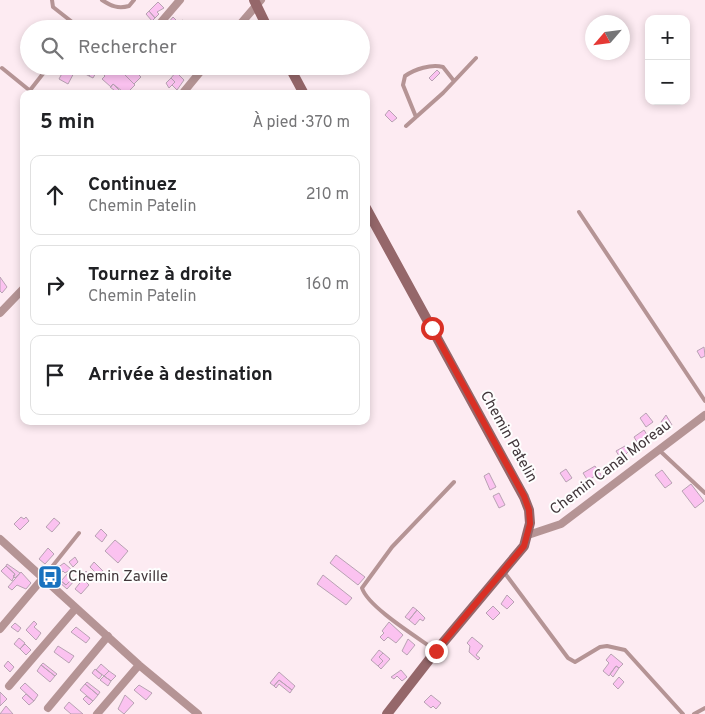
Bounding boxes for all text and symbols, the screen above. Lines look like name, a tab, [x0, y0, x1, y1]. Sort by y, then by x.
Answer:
north arrow	[585, 15, 630, 60]
map controls	[645, 15, 690, 105]
button: +	[645, 15, 690, 60]
search box	[20, 20, 370, 75]
icon: search	[38, 34, 66, 62]
text: Rechercher	[78, 36, 177, 60]
button: −	[645, 60, 690, 105]
text: 5 min	[40, 109, 95, 136]
text: À pied · 370 m	[253, 113, 350, 133]
text: Continuez	[88, 173, 177, 197]
icon: ahead	[41, 181, 69, 209]
text: 210 m	[306, 185, 349, 205]
text: Chemin Patelin	[88, 197, 196, 217]
text: Tournez à droite	[88, 263, 232, 287]
icon: right	[41, 271, 69, 299]
text: 160 m	[306, 275, 349, 295]
text: Chemin Patelin	[88, 287, 196, 307]
route start	[421, 317, 444, 340]
icon: arrive	[41, 361, 69, 389]
text: Arrivée à destination	[88, 363, 273, 387]
street label: Chemin Patelin	[475, 388, 541, 486]
street label: Chemin Canal Moreau	[547, 416, 675, 520]
bus stop icon: Chemin Zaville	[37, 564, 63, 590]
place label: Chemin Zaville	[68, 568, 168, 587]
route end	[425, 640, 448, 663]

